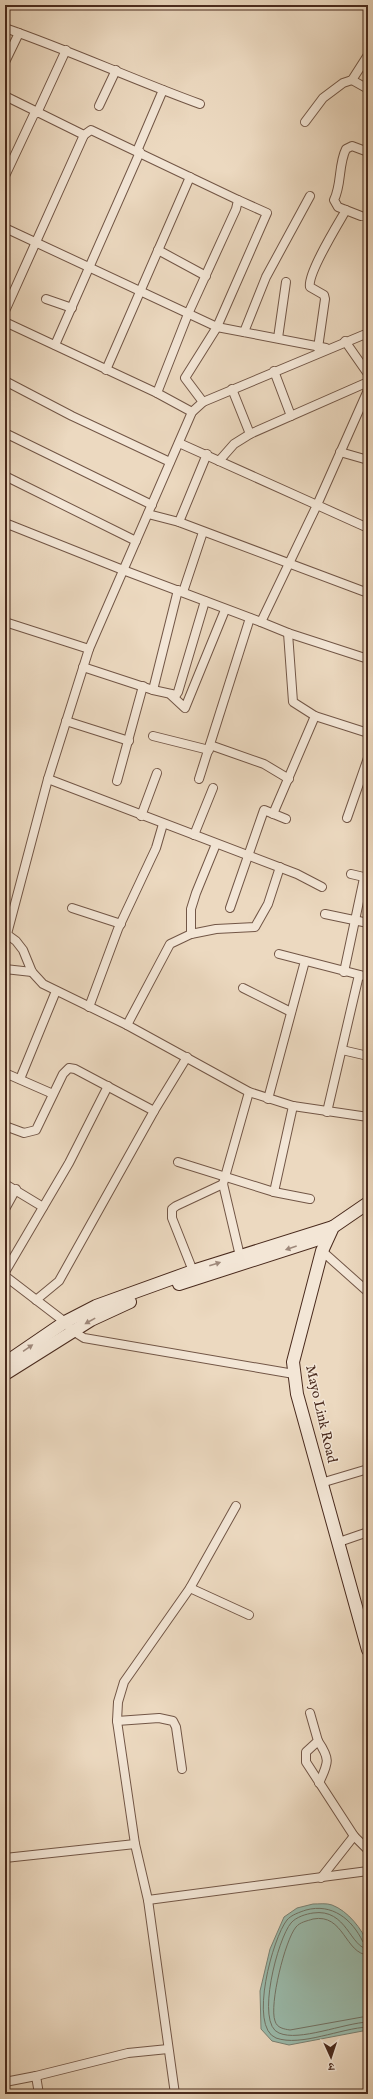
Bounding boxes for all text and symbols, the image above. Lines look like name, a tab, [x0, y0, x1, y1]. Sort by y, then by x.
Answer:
one-way arrow	[285, 1246, 297, 1252]
one-way arrow	[209, 1261, 221, 1267]
one-way arrow	[84, 1317, 96, 1324]
one-way arrow	[23, 1344, 33, 1352]
street label: Mayo Link Road	[301, 1363, 341, 1465]
north arrow	[311, 2037, 351, 2077]
text: उ	[327, 2059, 336, 2073]

